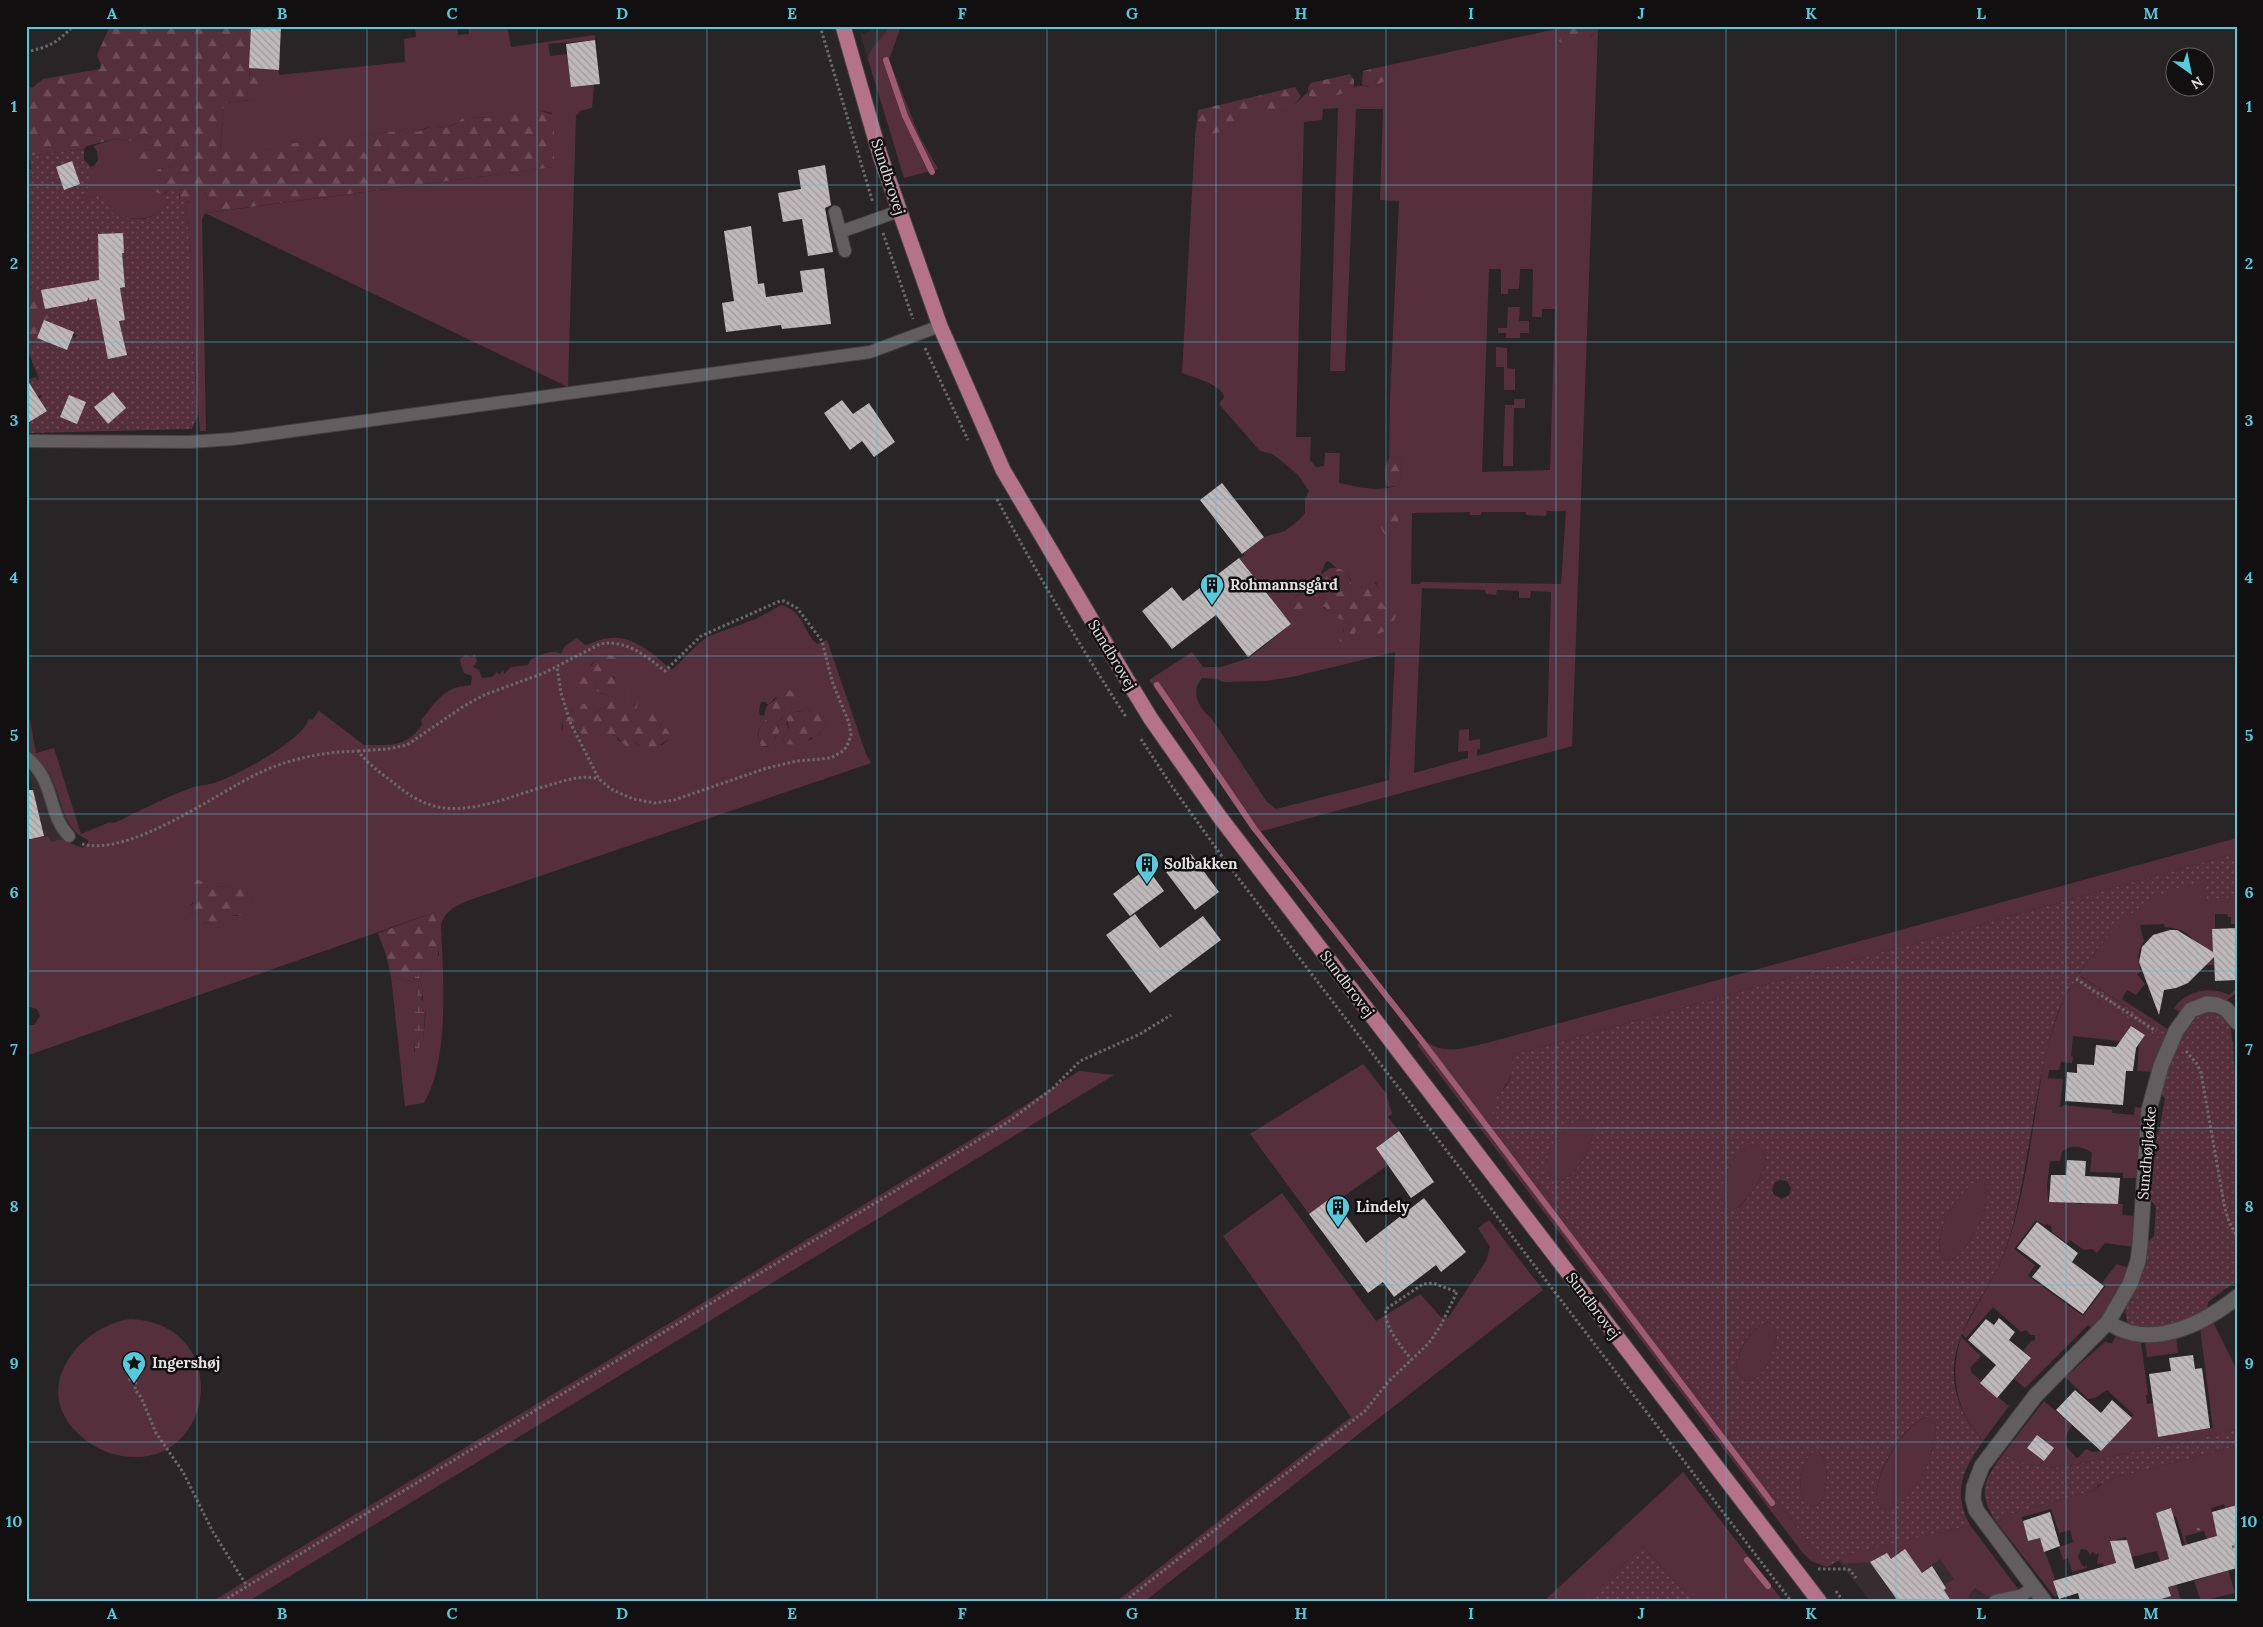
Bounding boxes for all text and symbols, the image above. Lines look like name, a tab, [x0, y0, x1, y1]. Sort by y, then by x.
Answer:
text: A	[107, 3, 118, 23]
text: B	[277, 3, 288, 23]
text: C	[446, 3, 458, 23]
text: D	[616, 3, 628, 23]
text: E	[787, 3, 797, 23]
text: F	[957, 3, 967, 23]
text: G	[1126, 3, 1138, 23]
text: H	[1295, 3, 1308, 23]
text: I	[1468, 3, 1474, 23]
text: J	[1637, 3, 1645, 23]
text: K	[1805, 3, 1817, 23]
text: L	[1976, 3, 1986, 23]
text: M	[2143, 3, 2159, 23]
north arrow	[2166, 48, 2216, 98]
text: N	[2187, 72, 2207, 93]
text: 1	[11, 96, 17, 116]
text: 1	[2246, 96, 2252, 116]
street label: Sundbrovej	[867, 136, 910, 217]
text: 2	[10, 253, 18, 273]
text: 2	[2245, 253, 2253, 273]
text: 3	[10, 410, 19, 430]
text: 3	[2245, 410, 2254, 430]
text: 4	[10, 567, 19, 587]
text: 4	[2245, 567, 2254, 587]
building icon: Rohmannsgård	[1199, 572, 1225, 606]
place label: Rohmannsgård	[1230, 575, 1338, 594]
street label: Sundbrovej	[1084, 616, 1141, 693]
text: 5	[10, 725, 19, 745]
text: 5	[2245, 725, 2254, 745]
building icon: Solbakken	[1134, 851, 1160, 885]
place label: Solbakken	[1164, 854, 1238, 873]
text: 6	[9, 882, 19, 902]
text: 6	[2244, 882, 2254, 902]
street label: Sundbrovej	[1316, 947, 1379, 1021]
text: 7	[10, 1039, 18, 1059]
text: 7	[2245, 1039, 2253, 1059]
street label: Sundhøjløkke	[2133, 1105, 2160, 1201]
building icon: Lindely	[1325, 1194, 1351, 1228]
text: 8	[9, 1196, 19, 1216]
text: 8	[2244, 1196, 2254, 1216]
place label: Lindely	[1356, 1197, 1410, 1216]
street label: Sundbrovej	[1562, 1269, 1625, 1343]
place icon: Ingershøj	[121, 1350, 147, 1384]
text: 9	[9, 1353, 19, 1373]
place label: Ingershøj	[152, 1353, 220, 1372]
text: 9	[2244, 1353, 2254, 1373]
text: 10	[6, 1511, 22, 1531]
text: 10	[2241, 1511, 2257, 1531]
text: A	[107, 1603, 118, 1623]
text: B	[277, 1603, 288, 1623]
text: C	[446, 1603, 458, 1623]
text: D	[616, 1603, 628, 1623]
text: E	[787, 1603, 797, 1623]
text: F	[957, 1603, 967, 1623]
text: G	[1126, 1603, 1138, 1623]
text: H	[1295, 1603, 1308, 1623]
text: I	[1468, 1603, 1474, 1623]
text: J	[1637, 1603, 1645, 1623]
text: K	[1805, 1603, 1817, 1623]
text: L	[1976, 1603, 1986, 1623]
text: M	[2143, 1603, 2159, 1623]

